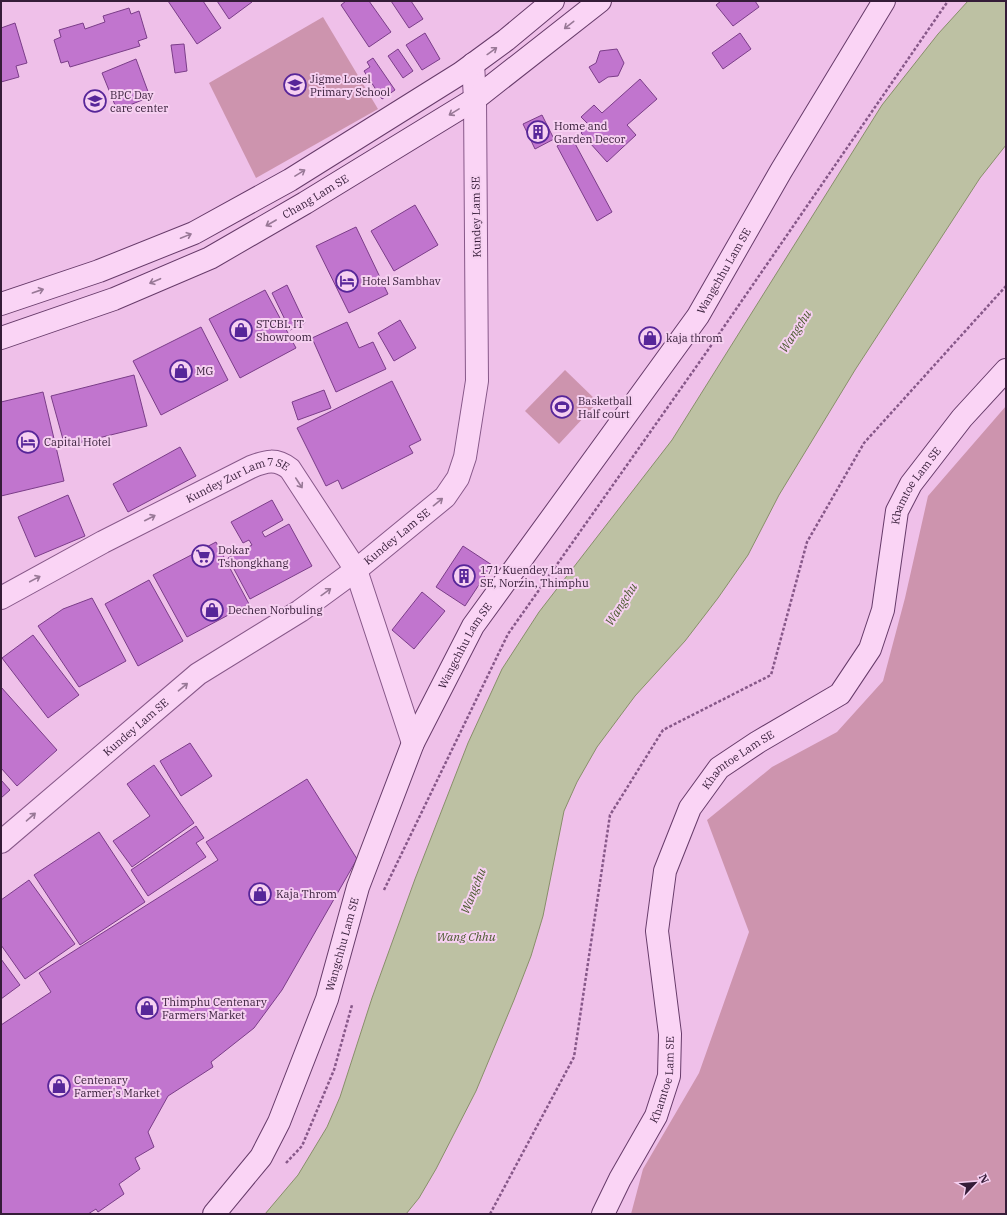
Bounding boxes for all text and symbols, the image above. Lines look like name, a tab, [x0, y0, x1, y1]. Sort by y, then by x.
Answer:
one-way arrow	[564, 21, 575, 30]
one-way arrow	[486, 46, 497, 55]
school or university icon: Jigme Losel Primary School	[282, 72, 308, 98]
place label: Jigme Losel Primary School	[310, 72, 390, 99]
school or university icon: BPC Day care center	[82, 88, 108, 114]
place label: BPC Day care center	[110, 88, 168, 115]
one-way arrow	[448, 108, 460, 116]
building icon: Home and Garden Decor	[525, 119, 551, 145]
place label: Home and Garden Decor	[554, 119, 626, 146]
one-way arrow	[294, 169, 306, 177]
street label: Chang Lam SE	[280, 171, 351, 222]
street label: Kundey Lam SE	[468, 176, 484, 258]
one-way arrow	[265, 219, 277, 227]
street label: Wangchhu Lam SE	[694, 225, 754, 317]
one-way arrow	[179, 232, 191, 239]
hotel icon: Hotel Sambhav	[334, 268, 360, 294]
place label: Hotel Sambhav	[362, 274, 441, 288]
one-way arrow	[150, 278, 162, 285]
one-way arrow	[32, 287, 44, 295]
water label: Wangchu	[776, 307, 814, 355]
shop icon: STCBL IT Showroom	[228, 317, 254, 343]
place label: STCBL IT Showroom	[256, 317, 312, 344]
shop icon: kaja throm	[637, 325, 663, 351]
place label: kaja throm	[666, 331, 723, 345]
shop icon: MG	[168, 358, 194, 384]
place label: MG	[196, 364, 214, 378]
sports icon: Basketball Half court	[549, 394, 575, 420]
place label: Basketball Half court	[578, 394, 632, 421]
hotel icon: Capital Hotel	[15, 429, 41, 455]
place label: Capital Hotel	[44, 435, 111, 449]
street label: Khamtoe Lam SE	[888, 444, 944, 525]
street label: Kundey Zur Lam 7 SE	[183, 455, 292, 506]
one-way arrow	[295, 477, 303, 488]
one-way arrow	[433, 498, 444, 507]
street label: Kundey Lam SE	[361, 505, 433, 568]
one-way arrow	[144, 514, 156, 522]
supermarket icon: Dokar Tshongkhang	[190, 543, 216, 569]
place label: Dokar Tshongkhang	[218, 543, 289, 570]
building icon: 171 Kuendey Lam SE, Norzin, Thimphu	[451, 563, 477, 589]
place label: 171 Kuendey Lam SE, Norzin, Thimphu	[480, 563, 589, 590]
one-way arrow	[29, 574, 41, 582]
water label: Wangchu	[602, 580, 640, 628]
one-way arrow	[320, 588, 331, 596]
shop icon: Dechen Norbuling	[199, 597, 225, 623]
street label: Wangchhu Lam SE	[435, 600, 495, 691]
place label: Dechen Norbuling	[228, 603, 322, 617]
one-way arrow	[177, 683, 188, 692]
street label: Kundey Lam SE	[100, 695, 171, 759]
street label: Khamtoe Lam SE	[699, 727, 777, 792]
one-way arrow	[25, 813, 35, 822]
water label: Wangchu	[457, 866, 489, 916]
shop icon: Kaja Throm	[247, 881, 273, 907]
place label: Kaja Throm	[276, 887, 338, 901]
street label: Wangchhu Lam SE	[322, 896, 362, 993]
water label: Wang Chhu	[437, 929, 496, 944]
shop icon: Thimphu Centenary Farmers Market	[134, 995, 160, 1021]
place label: Thimphu Centenary Farmers Market	[162, 995, 267, 1022]
street label: Khamtoe Lam SE	[646, 1036, 677, 1126]
shop icon: Centenary Farmer's Market	[46, 1073, 72, 1099]
place label: Centenary Farmer's Market	[74, 1073, 160, 1100]
north arrow	[955, 1163, 995, 1203]
text: N	[976, 1172, 992, 1186]

